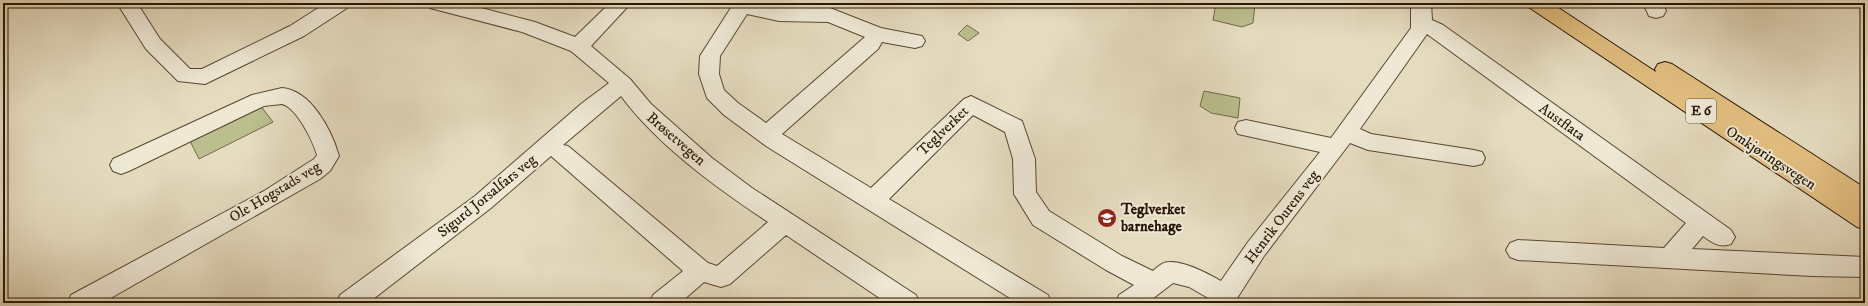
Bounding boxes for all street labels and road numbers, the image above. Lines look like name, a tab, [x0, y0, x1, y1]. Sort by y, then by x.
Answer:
street label: Austflata	[1535, 99, 1589, 146]
road number: E 6	[1686, 99, 1716, 123]
street label: Teglverket	[913, 102, 973, 160]
street label: Brøsetvegen	[642, 108, 710, 170]
street label: Omkjøringsvegen	[1722, 122, 1820, 194]
street label: Sigurd Jorsalfars veg	[434, 150, 541, 242]
street label: Ole Hogstads veg	[226, 157, 325, 227]
street label: Henrik Ourens veg	[1241, 166, 1324, 268]

